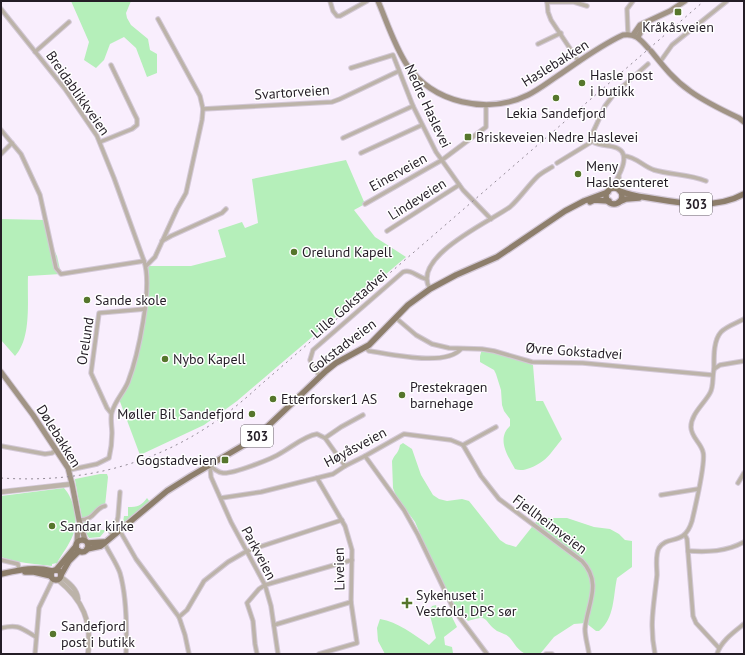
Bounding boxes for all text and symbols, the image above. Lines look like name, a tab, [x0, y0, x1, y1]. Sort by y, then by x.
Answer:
marker: Kråkåsveien	[673, 7, 683, 17]
place label: Kråkåsveien	[642, 18, 714, 36]
street label: Haslebakken	[518, 35, 592, 91]
street label: Breidablikkveien	[42, 47, 114, 139]
street label: Nedre Haslevei	[401, 61, 455, 151]
place label: Hasle post i butikk	[590, 66, 653, 100]
marker: Hasle post i butikk	[577, 78, 587, 88]
street label: Svartorveien	[254, 80, 330, 104]
marker: Lekia Sandefjord	[551, 93, 561, 103]
place label: Lekia Sandefjord	[506, 104, 606, 122]
place label: Briskeveien Nedre Haslevei	[476, 128, 638, 146]
marker: Briskeveien Nedre Haslevei	[463, 132, 473, 142]
street label: Einerveien	[366, 149, 430, 195]
place label: Meny Haslesenteret	[586, 157, 669, 191]
marker: Meny Haslesenteret	[573, 169, 583, 179]
street label: Lindeveien	[385, 174, 449, 224]
road number: 303	[680, 193, 712, 215]
place label: Orelund Kapell	[302, 243, 392, 261]
marker: Orelund Kapell	[289, 247, 299, 257]
street label: Lille Gokstadvei	[307, 266, 391, 342]
place label: Sande skole	[95, 291, 167, 309]
marker: Sande skole	[82, 295, 92, 305]
street label: Gokstadveien	[305, 315, 379, 377]
street label: Orelund	[72, 316, 98, 366]
street label: Øvre Gokstadvei	[525, 339, 623, 363]
place label: Nybo Kapell	[173, 350, 246, 368]
marker: Nybo Kapell	[160, 354, 170, 364]
place label: Prestekragen barnehage	[410, 378, 488, 412]
place label: Etterforsker1 AS	[281, 390, 377, 408]
marker: Prestekragen barnehage	[397, 390, 407, 400]
marker: Etterforsker1 AS	[268, 394, 278, 404]
street label: Dølebakken	[33, 401, 85, 471]
place label: Møller Bil Sandefjord	[117, 405, 244, 423]
marker: Møller Bil Sandefjord	[247, 409, 257, 419]
street label: Høyåsveien	[321, 423, 389, 471]
road number: 303	[241, 425, 273, 447]
place label: Gogstadveien	[136, 451, 217, 469]
marker: Gogstadveien	[220, 455, 230, 465]
street label: Fjellheimveien	[509, 490, 591, 558]
place label: Sandar kirke	[60, 517, 134, 535]
marker: Sandar kirke	[47, 521, 57, 531]
street label: Parkveien	[237, 523, 281, 583]
street label: Liveien	[330, 547, 348, 591]
place label: Sykehuset i Vestfold, DPS sør	[415, 586, 517, 620]
marker: Sykehuset i Vestfold, DPS sør	[401, 597, 413, 609]
place label: Sandefjord post i butikk	[61, 617, 135, 651]
marker: Sandefjord post i butikk	[48, 629, 58, 639]

